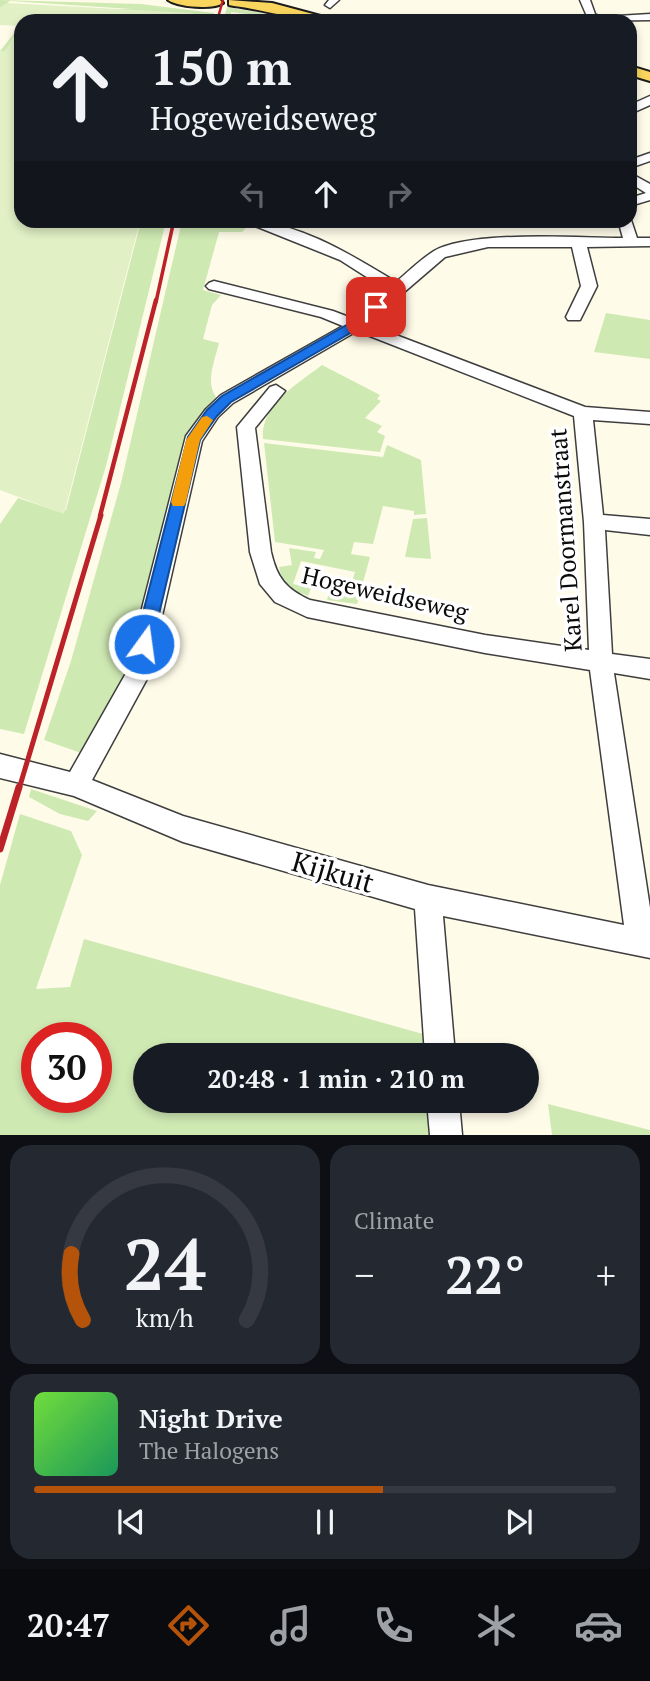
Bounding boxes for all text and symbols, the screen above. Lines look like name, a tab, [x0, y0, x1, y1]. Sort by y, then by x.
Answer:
text: 150 m	[150, 34, 292, 99]
icon: ahead	[35, 42, 126, 133]
text: Hogeweidseweg	[150, 97, 376, 139]
icon: left	[234, 175, 272, 213]
icon: ahead	[307, 175, 345, 213]
icon: right	[380, 175, 418, 213]
pin	[346, 277, 406, 337]
icon: arrive	[357, 288, 395, 326]
street label: Karel Doormanstraat	[541, 427, 589, 653]
street label: Hogeweidseweg	[299, 558, 472, 628]
position arrow	[107, 607, 181, 681]
street label: Kijkuit	[288, 842, 379, 901]
speed limit sign: 30	[21, 1022, 112, 1113]
text: 20:48 · 1 min · 210 m	[207, 1061, 465, 1095]
text: Climate	[354, 1205, 434, 1236]
text: 24	[124, 1215, 206, 1312]
text: 22°	[445, 1240, 525, 1309]
text: −	[354, 1250, 374, 1300]
text: +	[596, 1250, 616, 1300]
text: km/h	[136, 1301, 194, 1334]
text: Night Drive	[139, 1401, 283, 1435]
text: The Halogens	[139, 1435, 279, 1466]
icon: previous	[112, 1503, 150, 1541]
icon: pause	[306, 1503, 344, 1541]
icon: next	[500, 1503, 538, 1541]
icon: directions	[164, 1601, 213, 1650]
icon: music	[266, 1601, 315, 1650]
icon: phone	[369, 1601, 418, 1650]
icon: climate	[472, 1601, 521, 1650]
icon: car	[574, 1601, 623, 1650]
text: 20:47	[27, 1604, 110, 1646]

